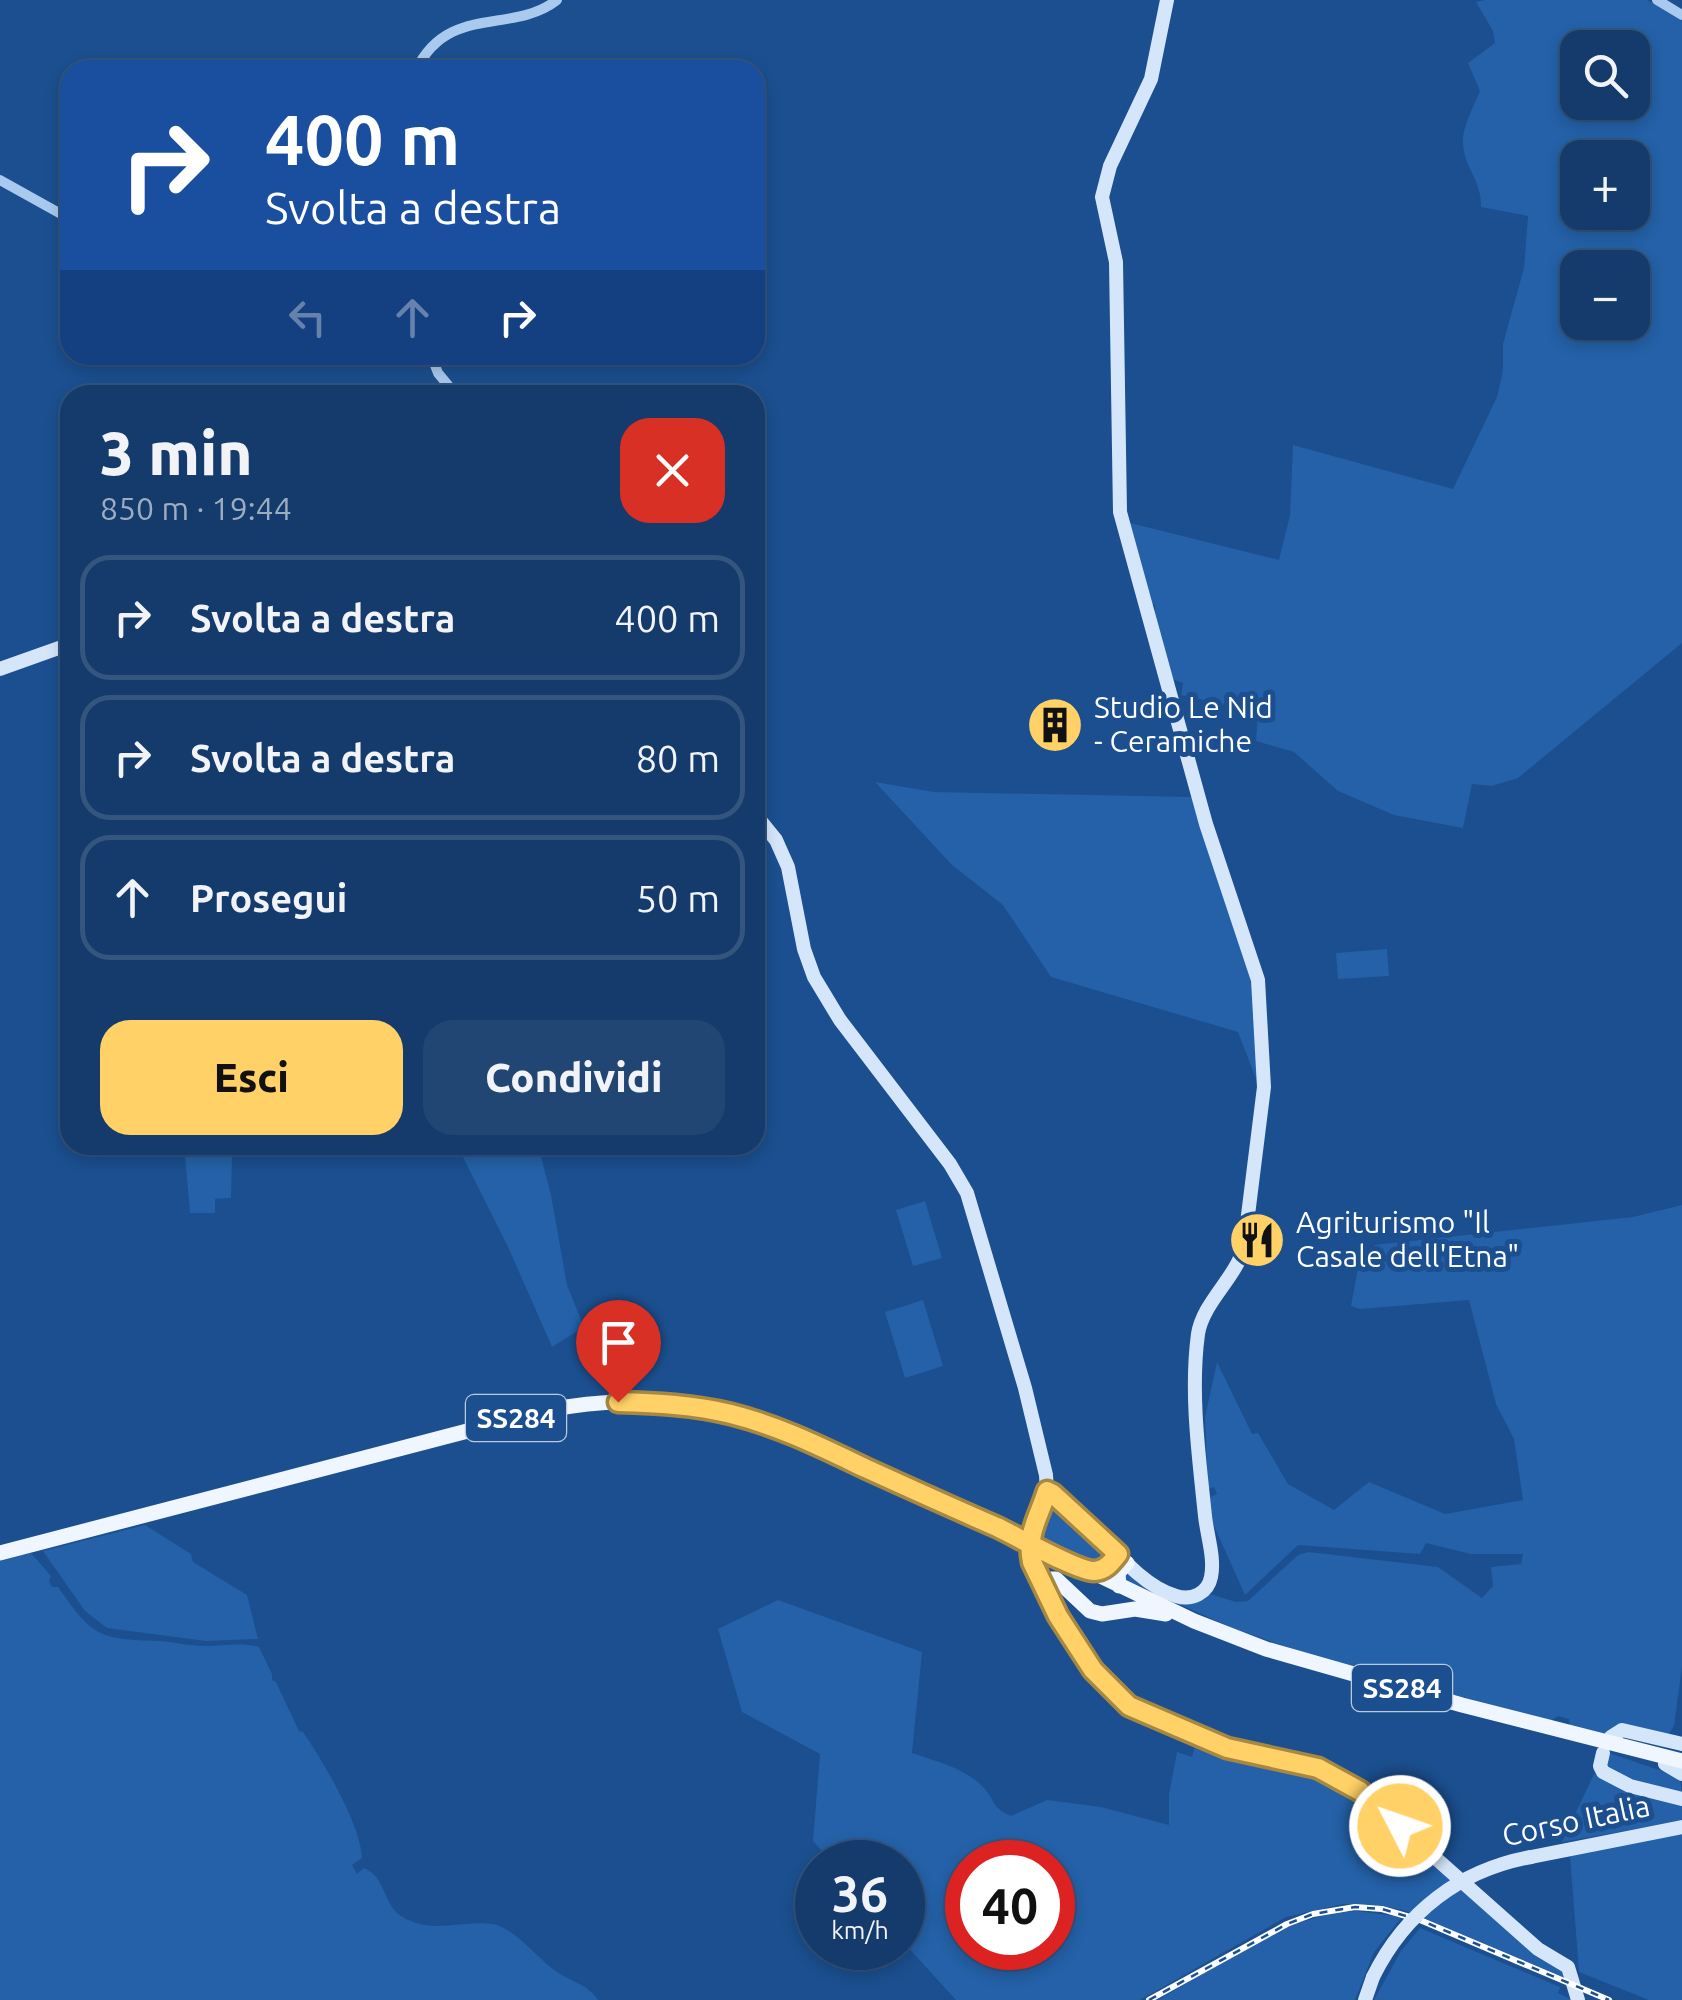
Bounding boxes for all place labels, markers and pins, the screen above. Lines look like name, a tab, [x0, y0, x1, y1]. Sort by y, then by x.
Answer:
place label: Studio Le Nid - Ceramiche	[1094, 690, 1273, 758]
building icon: Studio Le Nid - Ceramiche	[1025, 695, 1085, 755]
place label: Agriturismo "Il Casale dell'Etna"	[1296, 1205, 1519, 1273]
restaurant icon: Agriturismo "Il Casale dell'Etna"	[1227, 1210, 1287, 1270]
pin	[576, 1300, 661, 1403]

